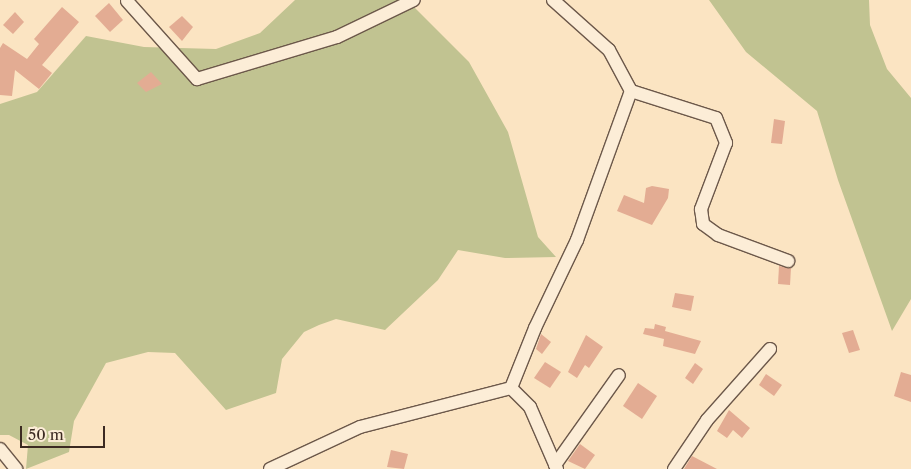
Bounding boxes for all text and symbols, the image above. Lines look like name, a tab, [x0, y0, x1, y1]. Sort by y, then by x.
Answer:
scale bar	[22, 416, 108, 448]
text: 50 m	[28, 425, 64, 444]

